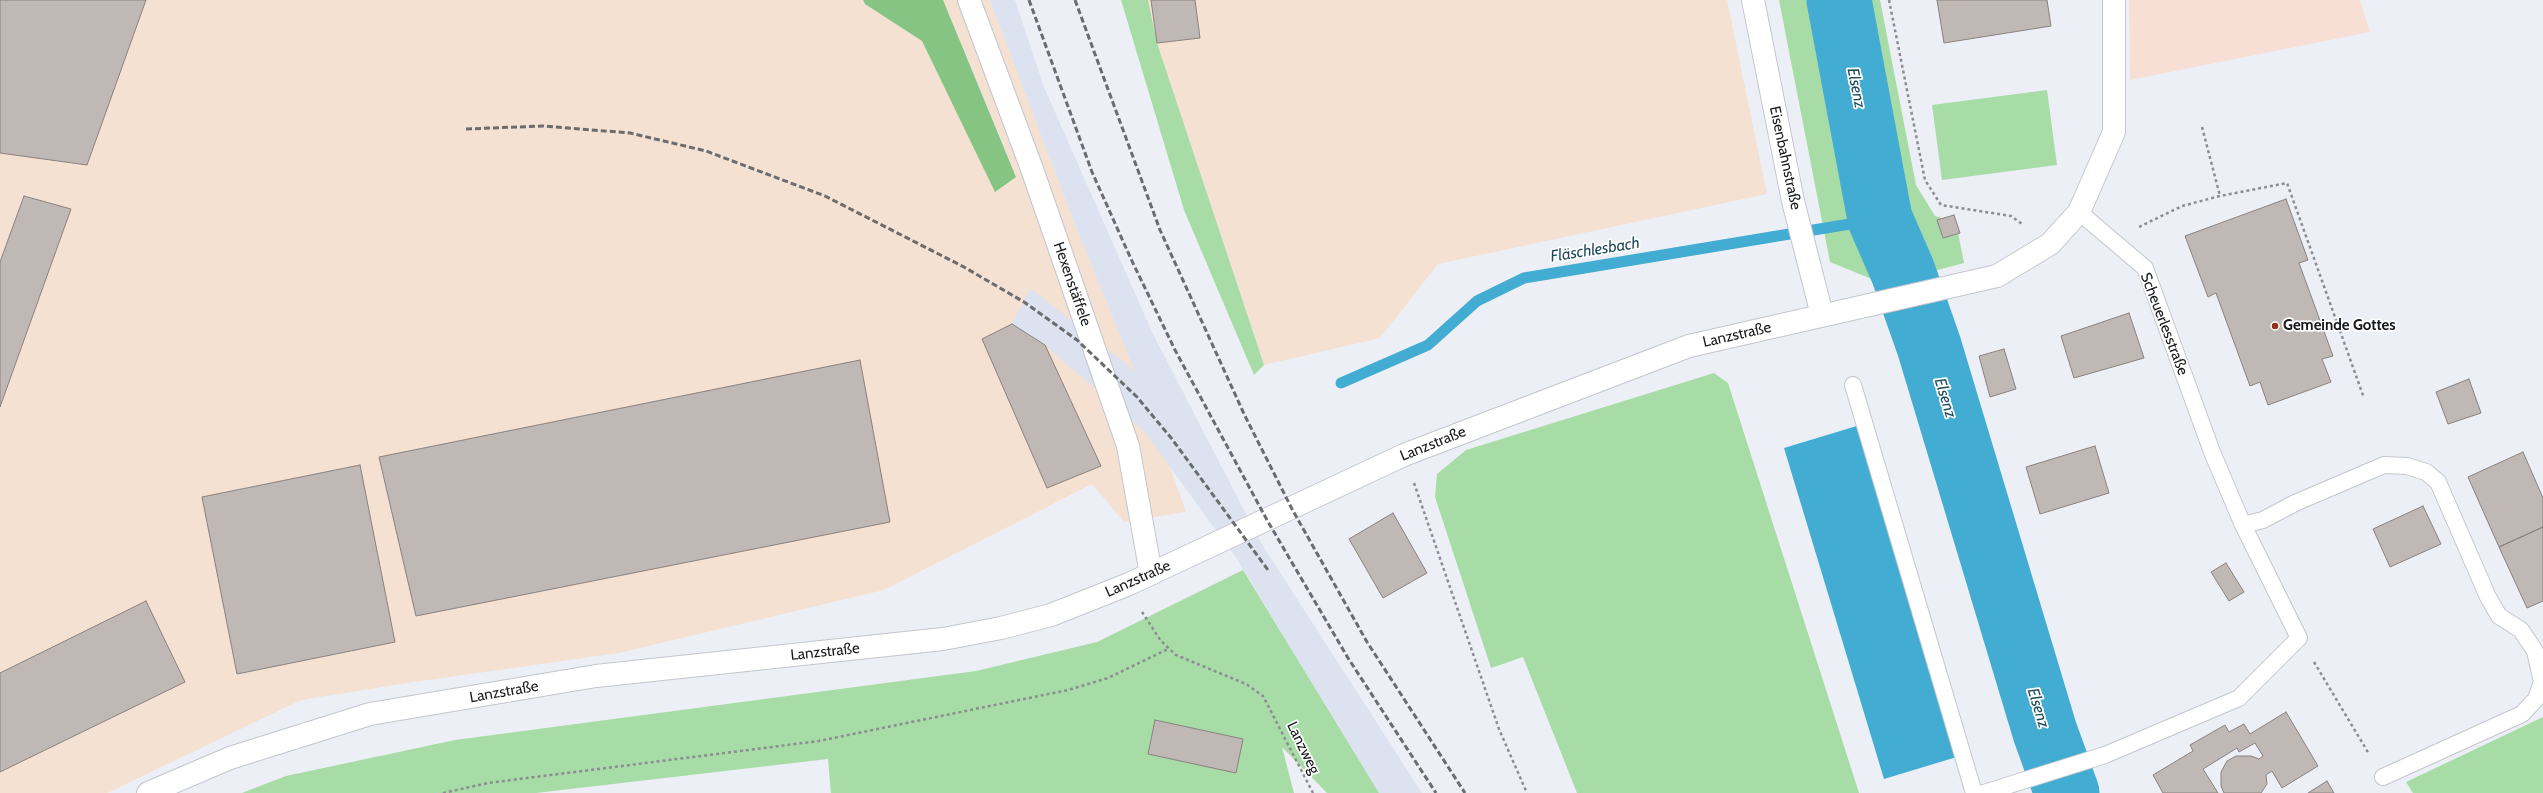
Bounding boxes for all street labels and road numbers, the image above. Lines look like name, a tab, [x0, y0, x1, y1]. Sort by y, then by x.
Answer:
street label: Eisenbahnstraße	[1765, 105, 1805, 211]
street label: Hexenstäffele	[1049, 240, 1095, 328]
street label: Scheuerlesstraße	[2136, 270, 2192, 378]
street label: Lanzstraße	[1701, 318, 1773, 352]
street label: Lanzstraße	[1397, 423, 1469, 465]
street label: Lanzstraße	[1103, 557, 1173, 601]
street label: Lanzstraße	[789, 639, 861, 665]
street label: Lanzstraße	[468, 677, 540, 707]
street label: Lanzweg	[1283, 719, 1323, 777]

